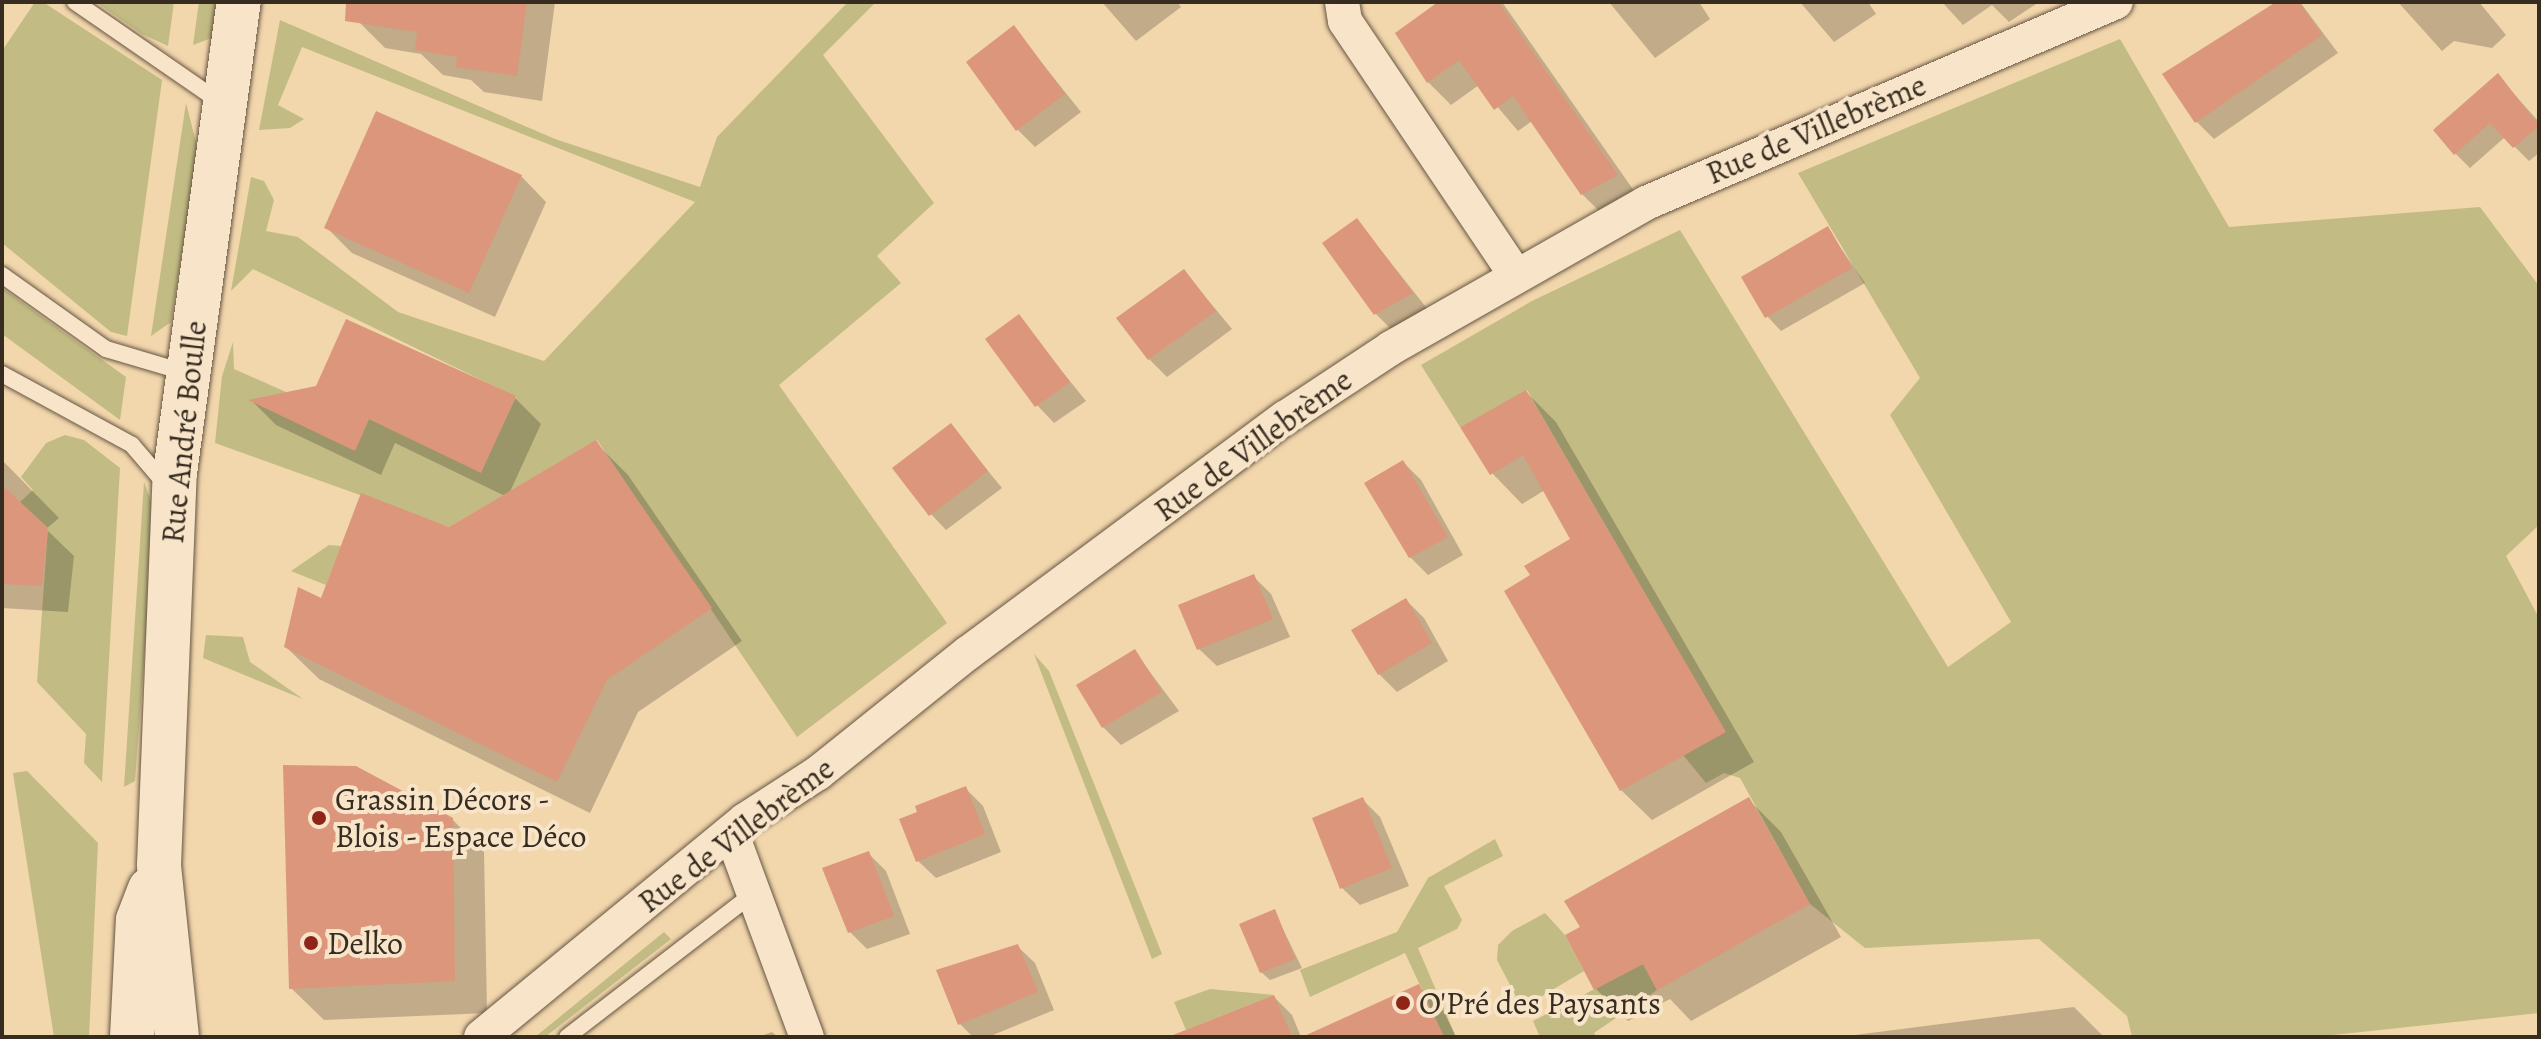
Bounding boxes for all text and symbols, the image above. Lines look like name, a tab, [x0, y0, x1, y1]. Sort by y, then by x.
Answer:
street label: Rue de Villebrème	[1700, 65, 1932, 193]
street label: Rue André Boulle	[153, 319, 215, 545]
street label: Rue de Villebrème	[1147, 360, 1359, 530]
street label: Rue de Villebrème	[631, 749, 841, 921]
place label: Grassin Décors - Blois - Espace Déco	[335, 781, 588, 856]
marker: Grassin Décors - Blois - Espace Déco	[310, 809, 328, 827]
place label: Delko	[327, 924, 403, 962]
marker: Delko	[302, 934, 320, 952]
place label: O'Pré des Paysants	[1419, 984, 1661, 1022]
marker: O'Pré des Paysants	[1394, 994, 1412, 1012]

